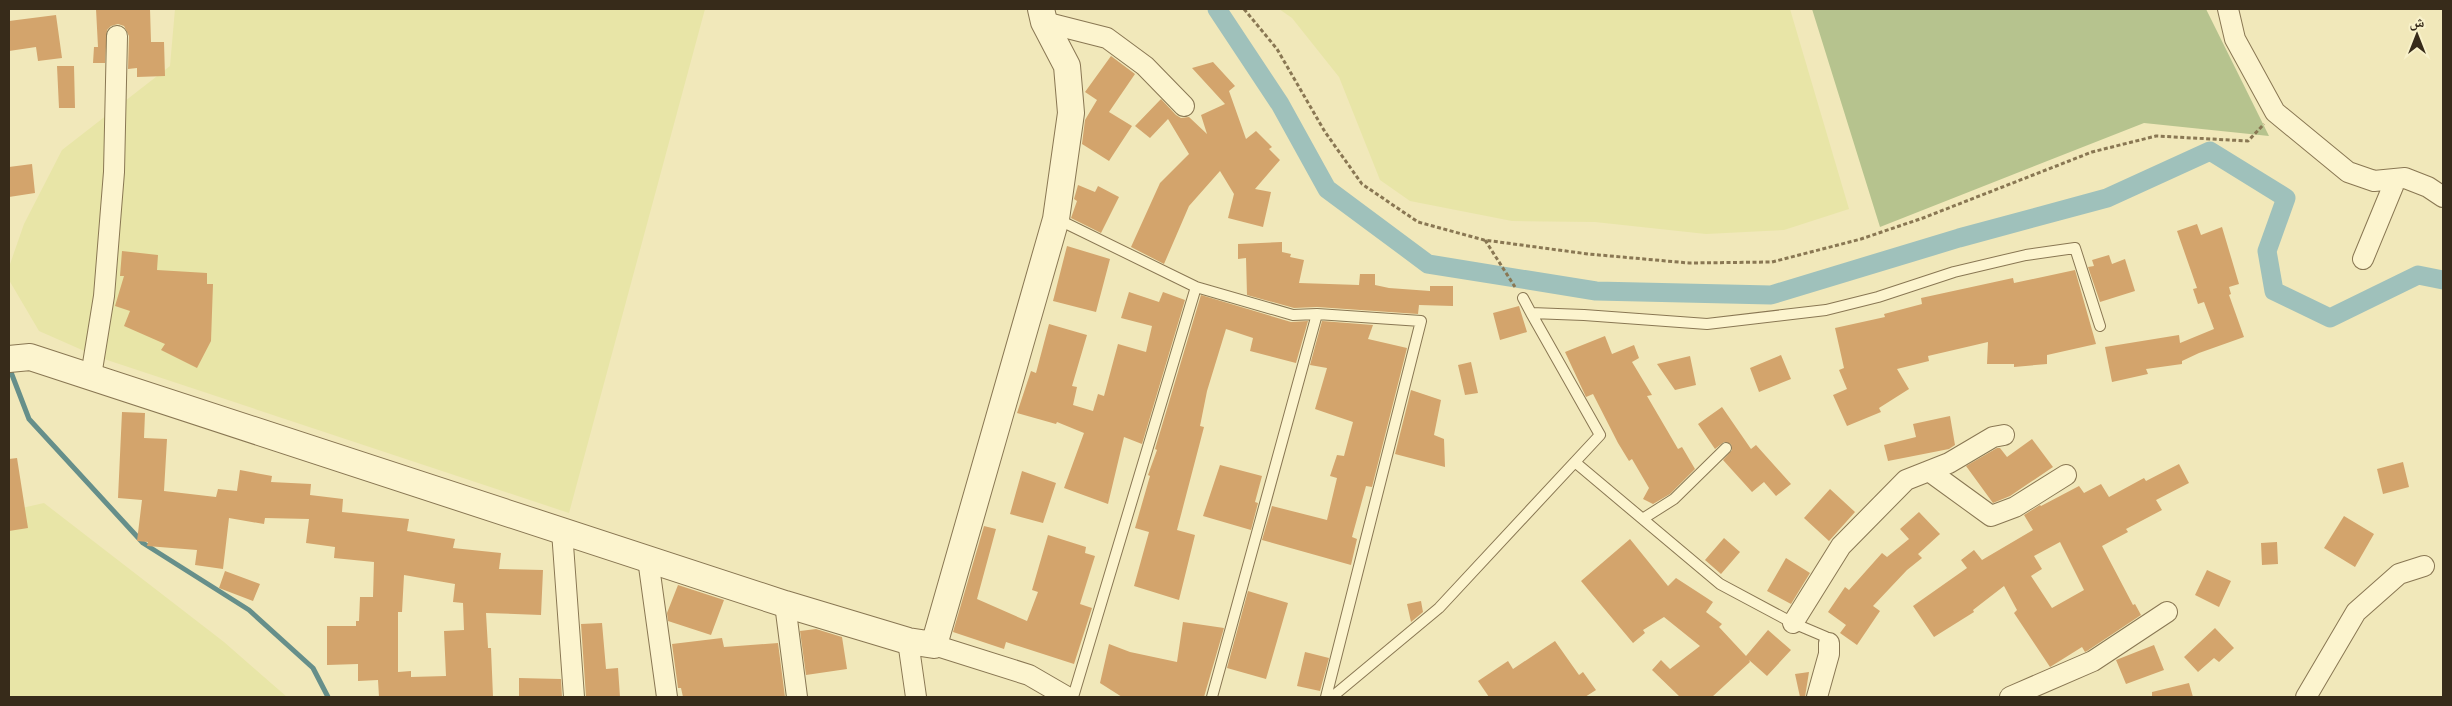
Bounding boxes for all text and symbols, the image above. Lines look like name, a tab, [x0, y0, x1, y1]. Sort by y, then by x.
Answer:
north arrow	[2392, 10, 2442, 60]
text: ش	[2410, 14, 2425, 31]

